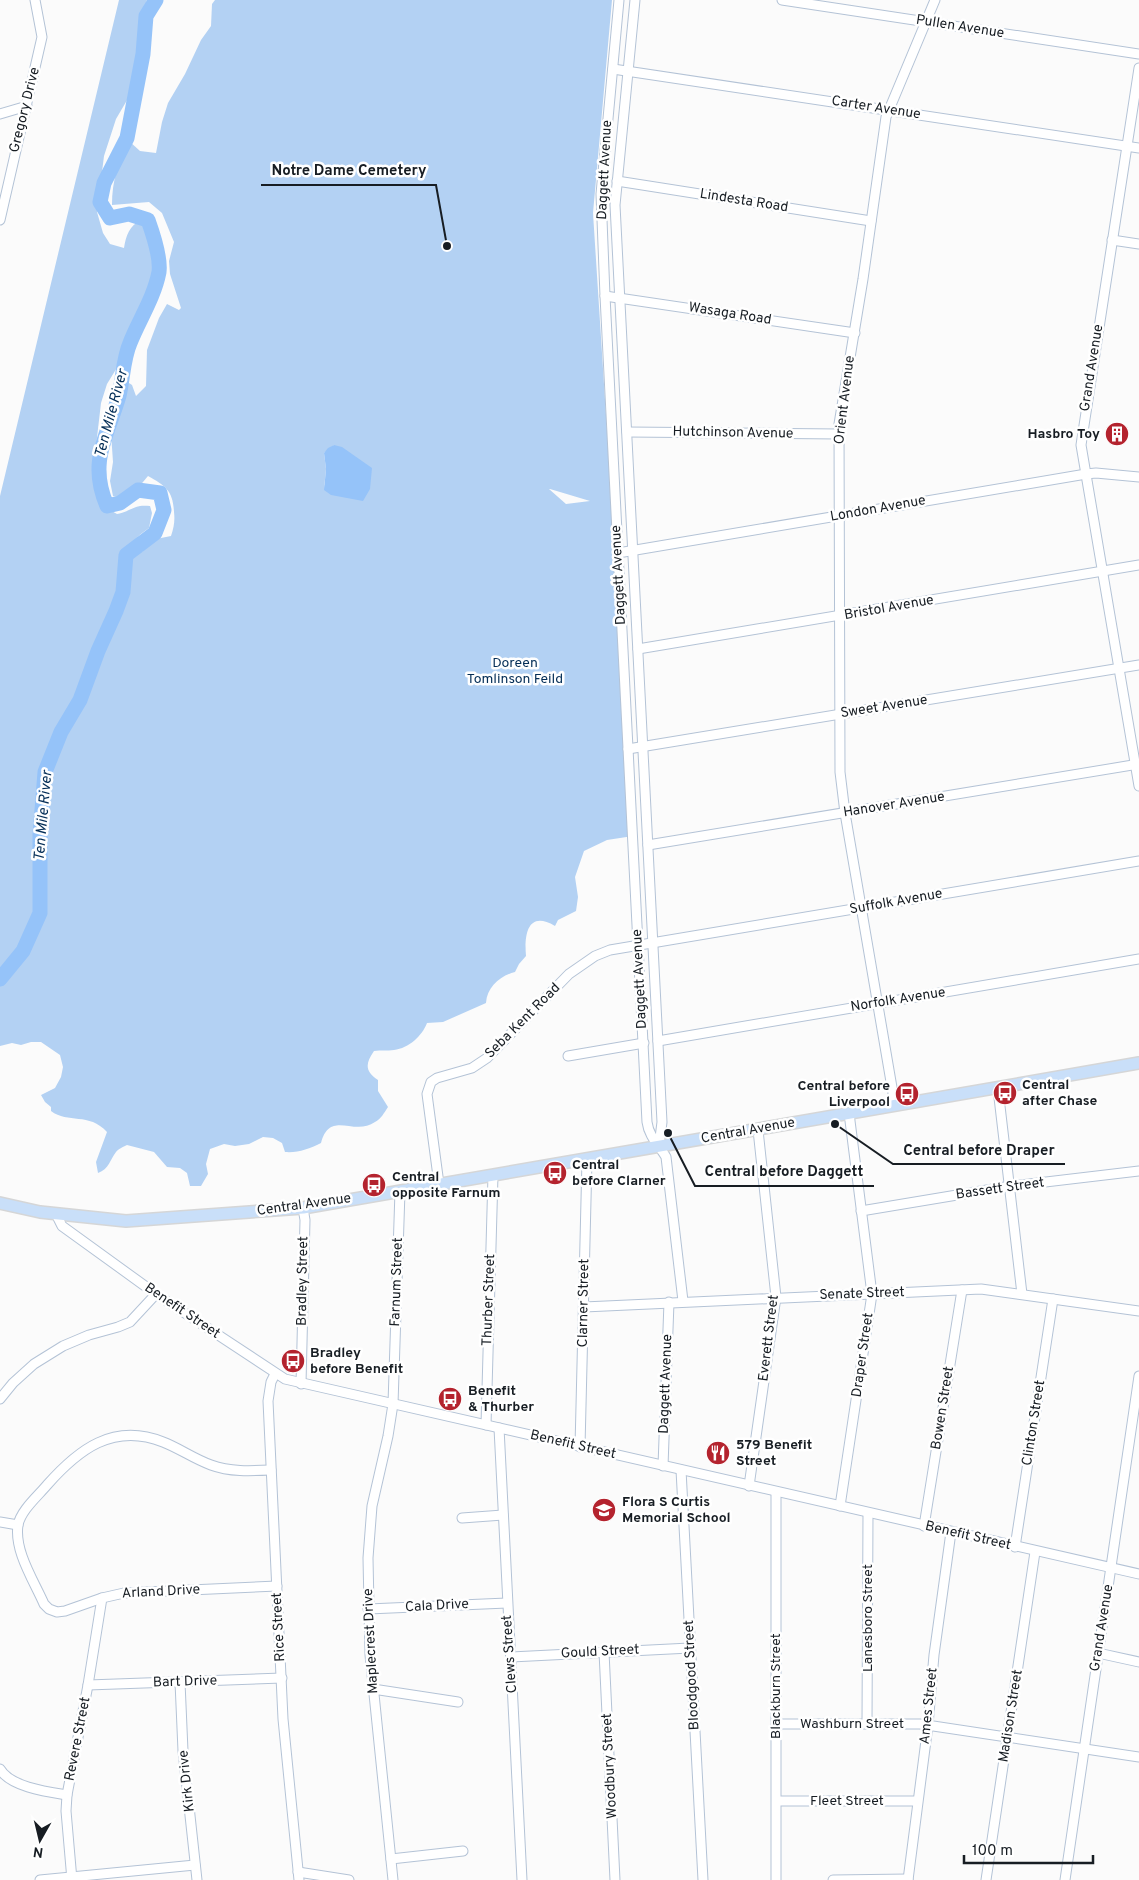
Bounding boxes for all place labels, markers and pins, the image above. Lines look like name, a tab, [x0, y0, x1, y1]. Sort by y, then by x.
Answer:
callout: Notre Dame Cemetery	[261, 155, 436, 185]
building icon: Hasbro Toy	[1104, 421, 1130, 447]
place label: Hasbro Toy	[1027, 426, 1100, 443]
place label: Central after Chase	[1022, 1077, 1098, 1110]
place label: Central before Liverpool	[798, 1078, 890, 1111]
bus stop icon: Central after Chase	[992, 1080, 1018, 1106]
bus stop icon: Central before Liverpool	[894, 1081, 920, 1107]
callout: Central before Draper	[893, 1134, 1065, 1164]
callout: Central before Daggett	[695, 1156, 874, 1186]
place label: Central before Clarner	[572, 1157, 666, 1190]
bus stop icon: Central before Clarner	[542, 1160, 568, 1186]
place label: Central opposite Farnum	[392, 1169, 501, 1202]
bus stop icon: Central opposite Farnum	[361, 1172, 387, 1198]
place label: Bradley before Benefit	[310, 1345, 403, 1378]
bus stop icon: Bradley before Benefit	[280, 1348, 306, 1374]
place label: Benefit & Thurber	[468, 1383, 534, 1416]
bus stop icon: Benefit & Thurber	[437, 1386, 463, 1412]
place label: 579 Benefit Street	[736, 1437, 812, 1470]
restaurant icon: 579 Benefit Street	[705, 1440, 731, 1466]
place label: Flora S Curtis Memorial School	[622, 1494, 731, 1527]
school or university icon: Flora S Curtis Memorial School	[591, 1497, 617, 1523]

